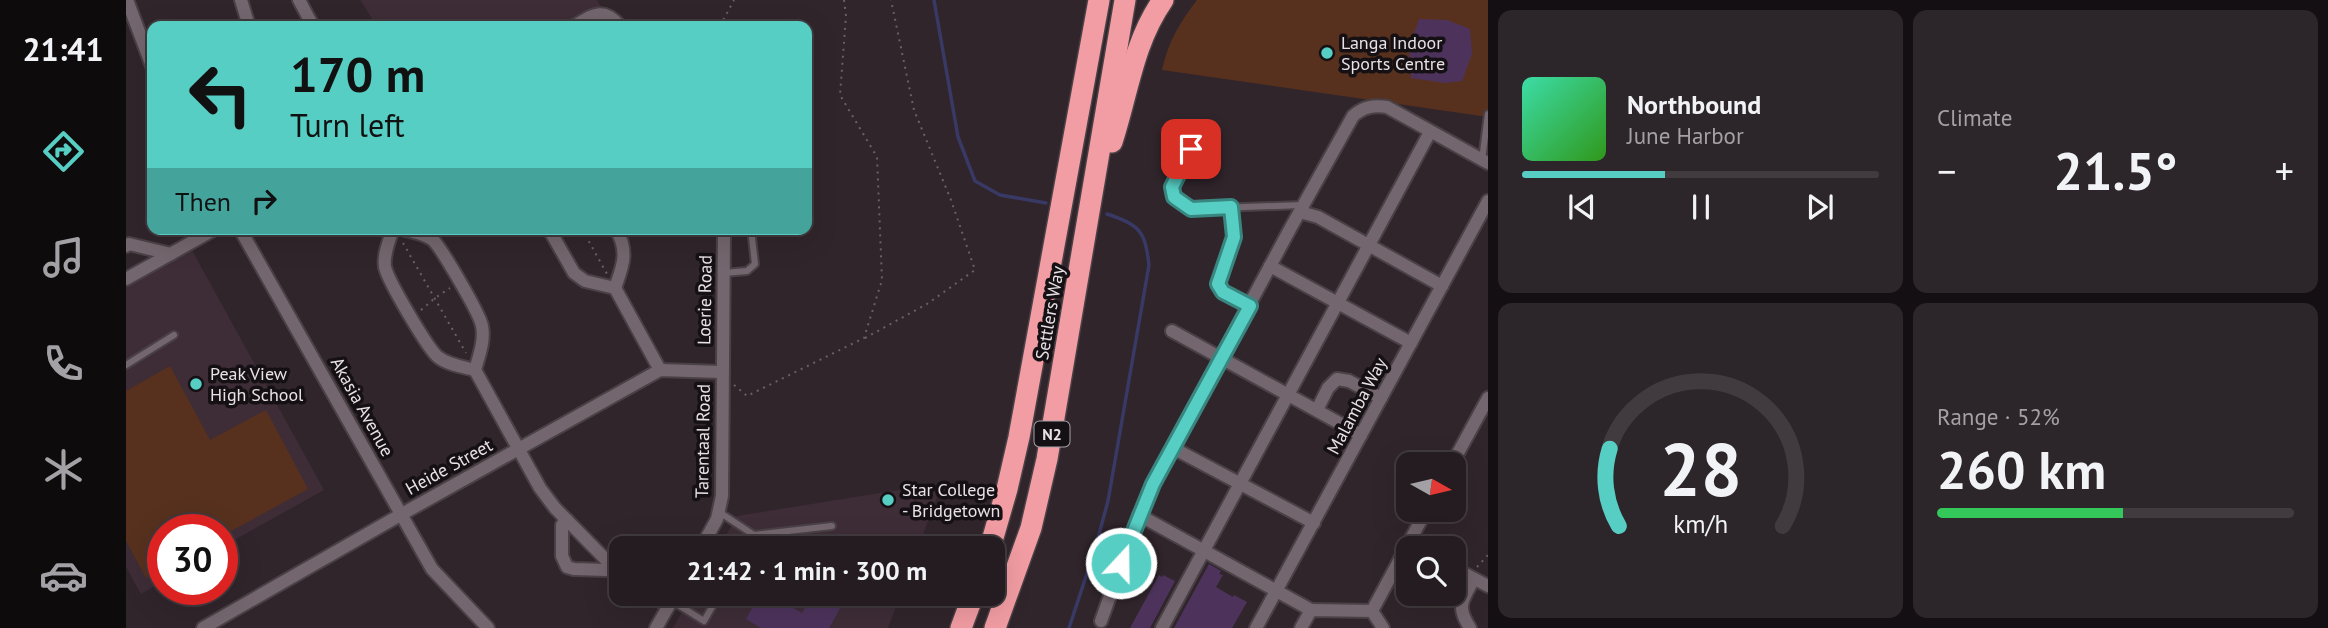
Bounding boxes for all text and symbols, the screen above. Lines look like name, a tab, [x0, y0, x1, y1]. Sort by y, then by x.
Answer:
text: 21:41	[22, 28, 104, 70]
place label: Langa Indoor Sports Centre	[1341, 31, 1445, 75]
text: 170 m	[290, 42, 425, 106]
marker: Langa Indoor Sports Centre	[1319, 45, 1335, 61]
icon: left	[175, 49, 266, 140]
text: Northbound	[1627, 88, 1761, 121]
text: Climate	[1937, 103, 2012, 132]
text: Turn left	[290, 104, 405, 146]
pin	[1161, 119, 1221, 179]
text: June Harbor	[1627, 121, 1744, 150]
icon: directions	[39, 127, 88, 176]
icon: arrive	[1172, 130, 1210, 168]
text: 21.5°	[2054, 137, 2177, 204]
text: −	[1937, 146, 1956, 195]
text: +	[2275, 146, 2294, 195]
icon: right	[245, 182, 283, 220]
text: Then	[175, 185, 231, 218]
icon: previous	[1563, 188, 1601, 226]
icon: pause	[1682, 188, 1720, 226]
icon: next	[1801, 188, 1839, 226]
icon: music	[39, 233, 88, 282]
street label: Loerie Road	[692, 255, 717, 345]
street label: Settlers Way	[1030, 264, 1069, 362]
icon: phone	[39, 339, 88, 388]
street label: Akasia Avenue	[326, 353, 399, 460]
street label: Malamba Way	[1321, 353, 1392, 458]
place label: Peak View High School	[210, 362, 304, 406]
marker: Peak View High School	[188, 376, 204, 392]
street label: Tarentaal Road	[690, 384, 715, 498]
text: Range · 52%	[1937, 402, 2060, 431]
road number: N2	[1034, 422, 1070, 446]
text: 28	[1659, 423, 1742, 517]
street label: Heide Street	[401, 433, 496, 500]
text: 260 km	[1937, 436, 2106, 503]
icon: climate	[39, 445, 88, 494]
north arrow	[1396, 452, 1466, 522]
map controls	[1396, 452, 1466, 606]
place label: Star College - Bridgetown	[902, 478, 1000, 522]
marker: Star College - Bridgetown	[880, 492, 896, 508]
text: km/h	[1673, 508, 1728, 540]
speed limit sign: 30	[147, 514, 238, 605]
position arrow	[1084, 526, 1158, 600]
button: search	[1396, 536, 1466, 606]
icon: car	[39, 551, 88, 600]
text: 21:42 · 1 min · 300 m	[687, 554, 927, 587]

